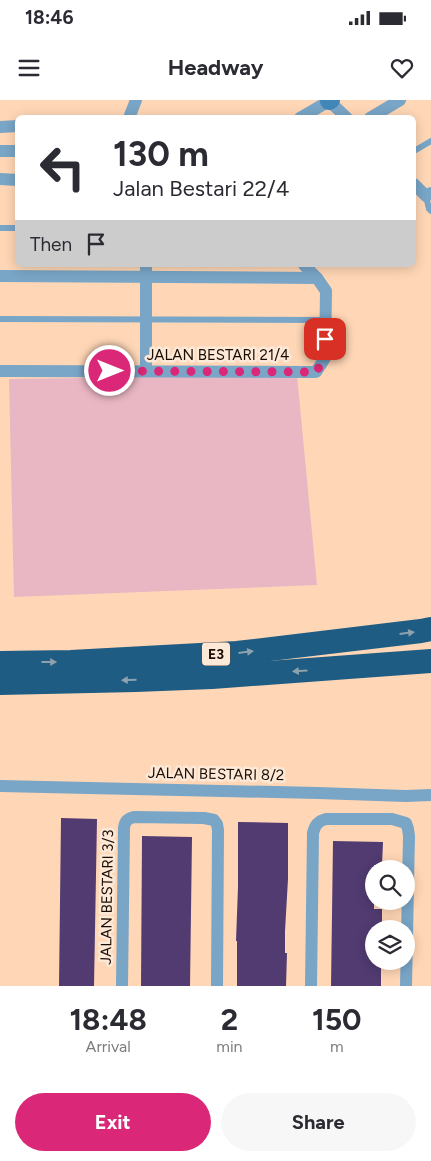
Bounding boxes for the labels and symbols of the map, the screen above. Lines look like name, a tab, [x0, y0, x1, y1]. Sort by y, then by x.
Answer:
pin	[304, 318, 346, 360]
position arrow	[83, 344, 135, 396]
street label: JALAN BESTARI 21/4	[147, 346, 289, 364]
one-way arrow	[400, 629, 416, 637]
road number: E3	[202, 642, 230, 666]
one-way arrow	[238, 648, 254, 656]
one-way arrow	[41, 658, 57, 666]
one-way arrow	[291, 667, 307, 675]
one-way arrow	[121, 676, 137, 684]
street label: JALAN BESTARI 8/2	[148, 764, 284, 784]
street label: JALAN BESTARI 3/3	[97, 829, 117, 965]

